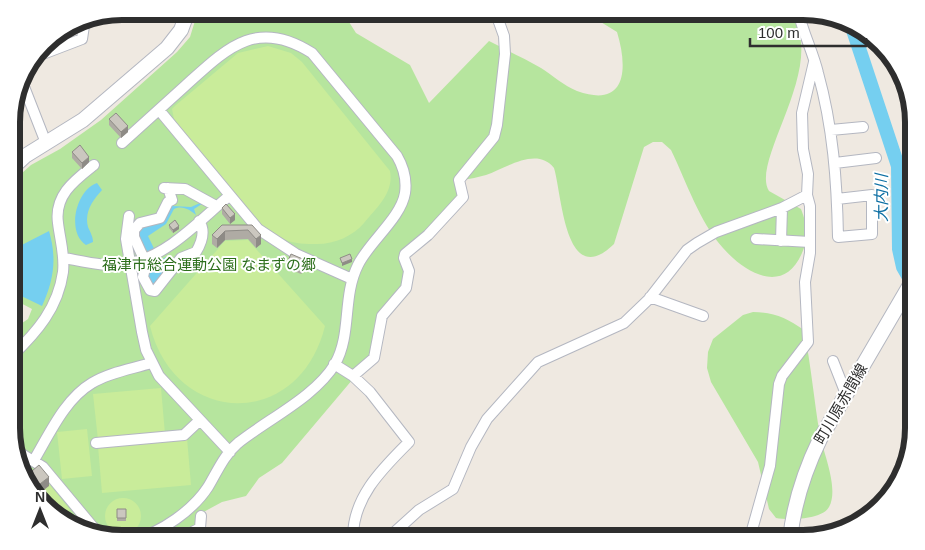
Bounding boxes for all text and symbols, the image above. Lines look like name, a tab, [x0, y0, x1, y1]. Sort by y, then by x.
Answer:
scale bar	[750, 15, 866, 47]
text: 100 m	[758, 24, 800, 41]
water label: 大内川	[873, 172, 890, 222]
park label: 福津市総合運動公園 なまずの郷	[102, 256, 316, 273]
street label: 町川原赤間線	[811, 361, 870, 447]
north arrow	[15, 485, 65, 535]
text: N	[35, 489, 45, 505]

